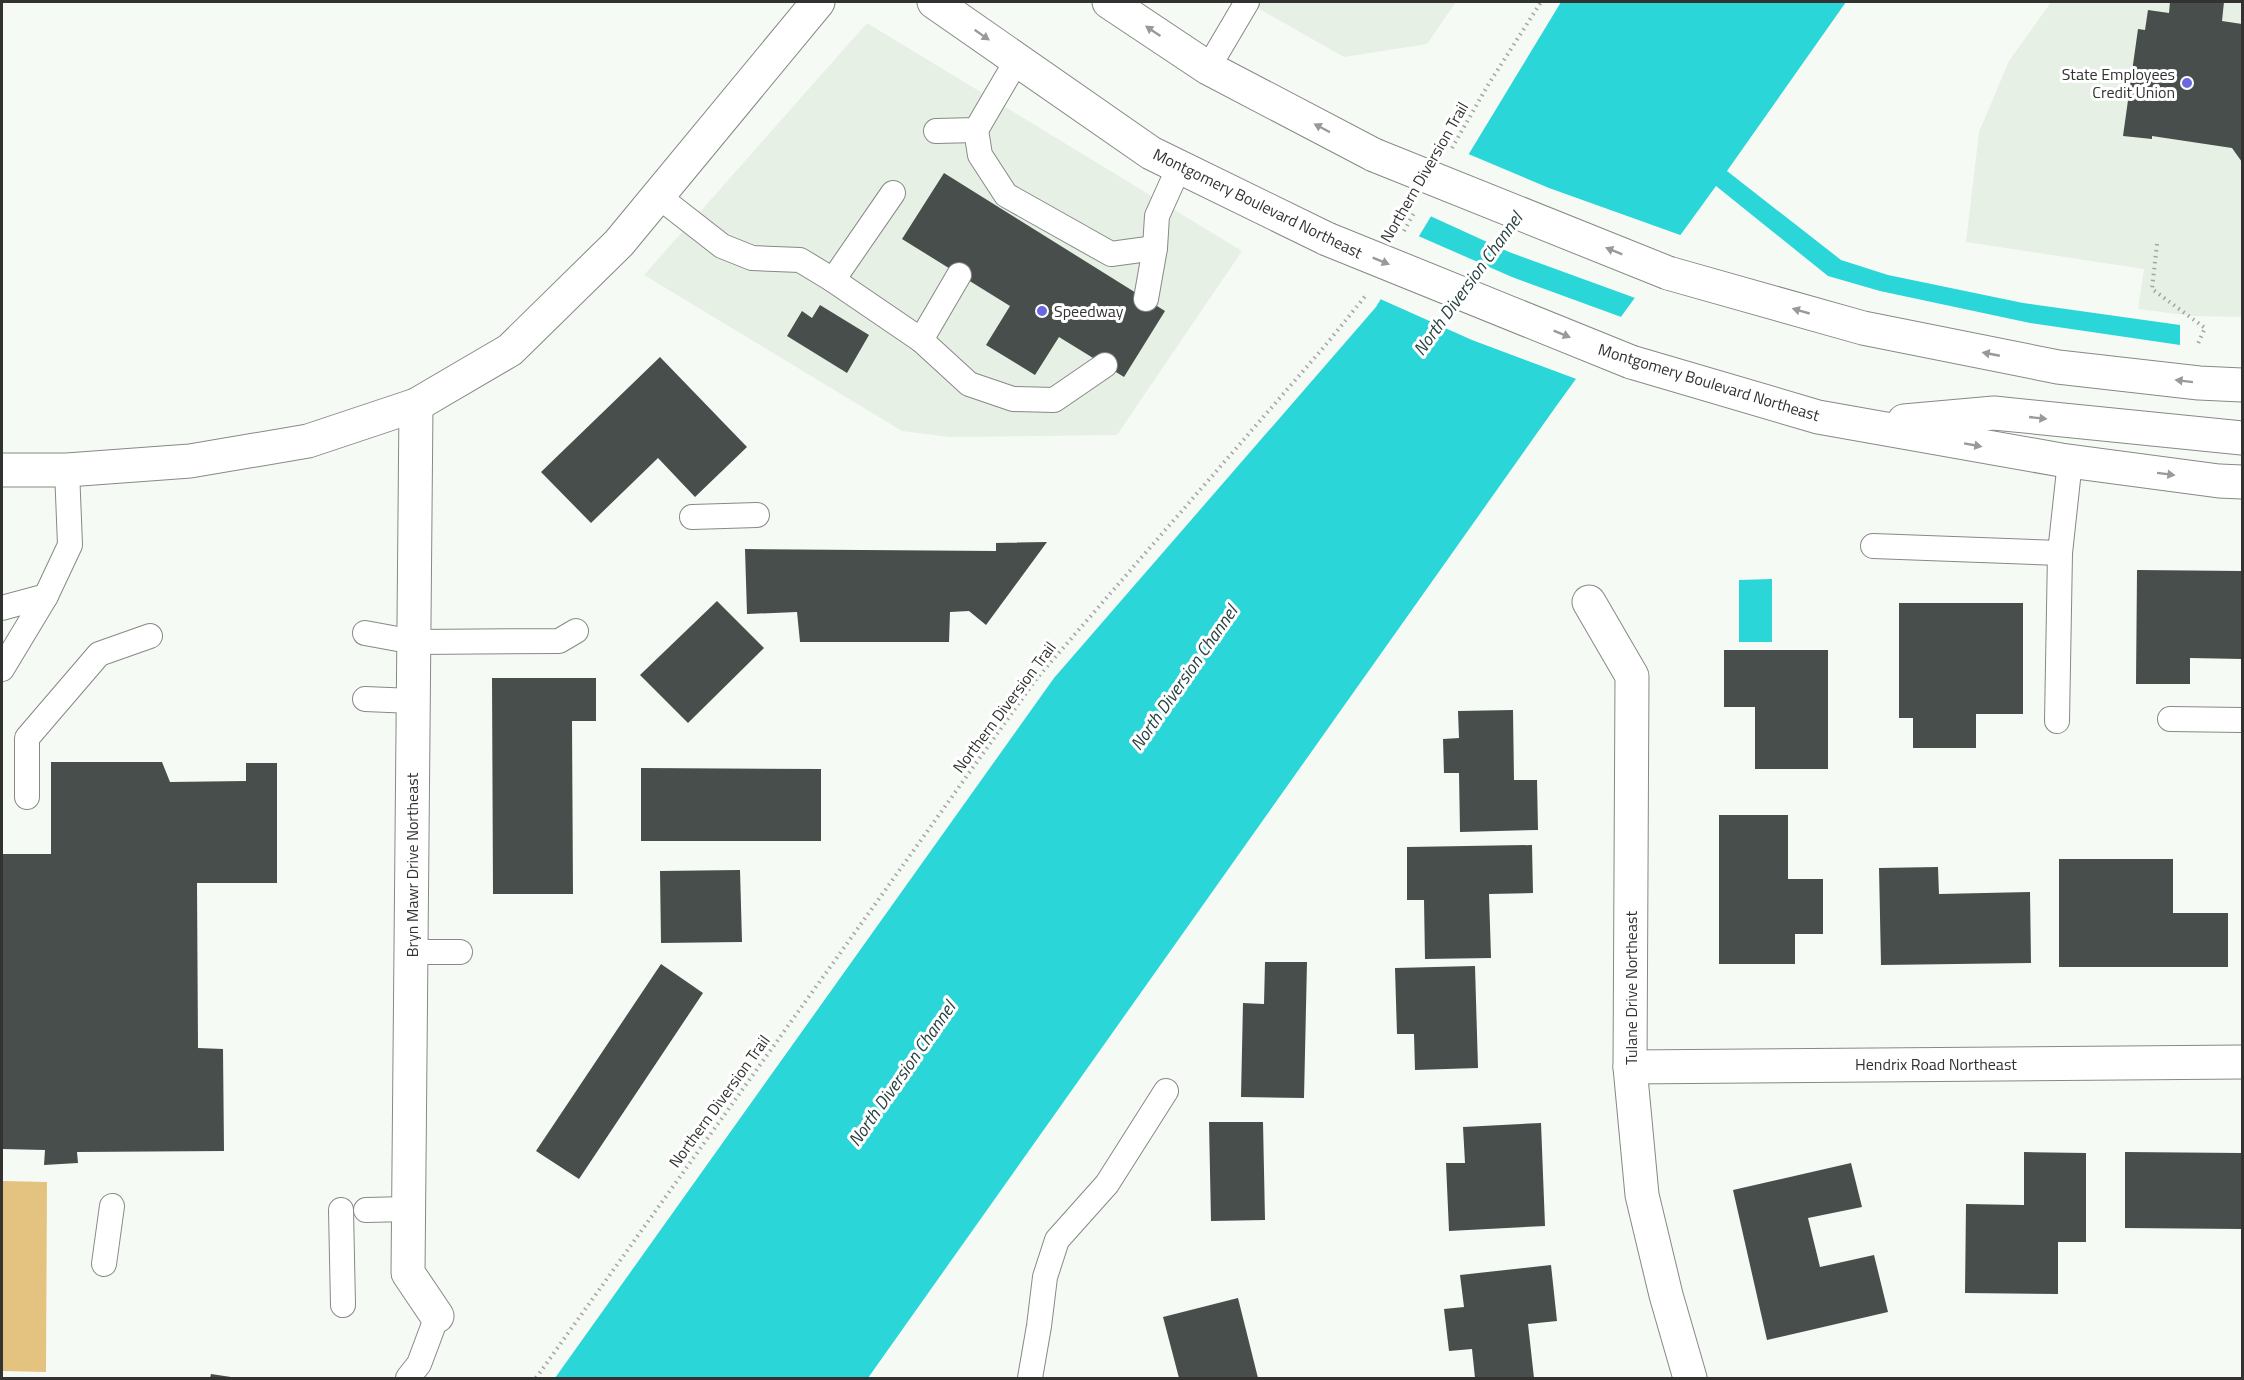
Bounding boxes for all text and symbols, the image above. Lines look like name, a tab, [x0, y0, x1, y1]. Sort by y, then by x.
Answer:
one-way arrow	[1145, 26, 1161, 37]
one-way arrow	[974, 29, 990, 40]
place label: State Employees Credit Union	[2062, 62, 2175, 104]
marker: State Employees Credit Union	[2180, 76, 2194, 90]
street label: Northern Diversion Trail	[1374, 97, 1474, 247]
one-way arrow	[1313, 123, 1330, 133]
street label: Montgomery Boulevard Northeast	[1149, 142, 1367, 264]
water label: North Diversion Channel	[1406, 205, 1530, 361]
one-way arrow	[1604, 246, 1622, 256]
one-way arrow	[1372, 257, 1390, 266]
place label: Speedway	[1054, 299, 1124, 323]
marker: Speedway	[1035, 304, 1049, 318]
one-way arrow	[1792, 306, 1810, 315]
one-way arrow	[1553, 329, 1571, 339]
street label: Montgomery Boulevard Northeast	[1595, 337, 1823, 427]
one-way arrow	[1982, 349, 2001, 358]
one-way arrow	[2175, 377, 2194, 386]
one-way arrow	[2029, 413, 2048, 422]
one-way arrow	[1964, 441, 1983, 450]
one-way arrow	[2156, 469, 2175, 478]
water label: North Diversion Channel	[1123, 598, 1245, 756]
street label: Northern Diversion Trail	[947, 636, 1061, 778]
street label: Bryn Mawr Drive Northeast	[400, 772, 424, 957]
street label: Tulane Drive Northeast	[1619, 911, 1643, 1065]
water label: North Diversion Channel	[841, 994, 963, 1152]
street label: Northern Diversion Trail	[663, 1030, 775, 1172]
street label: Hendrix Road Northeast	[1855, 1052, 2017, 1076]

